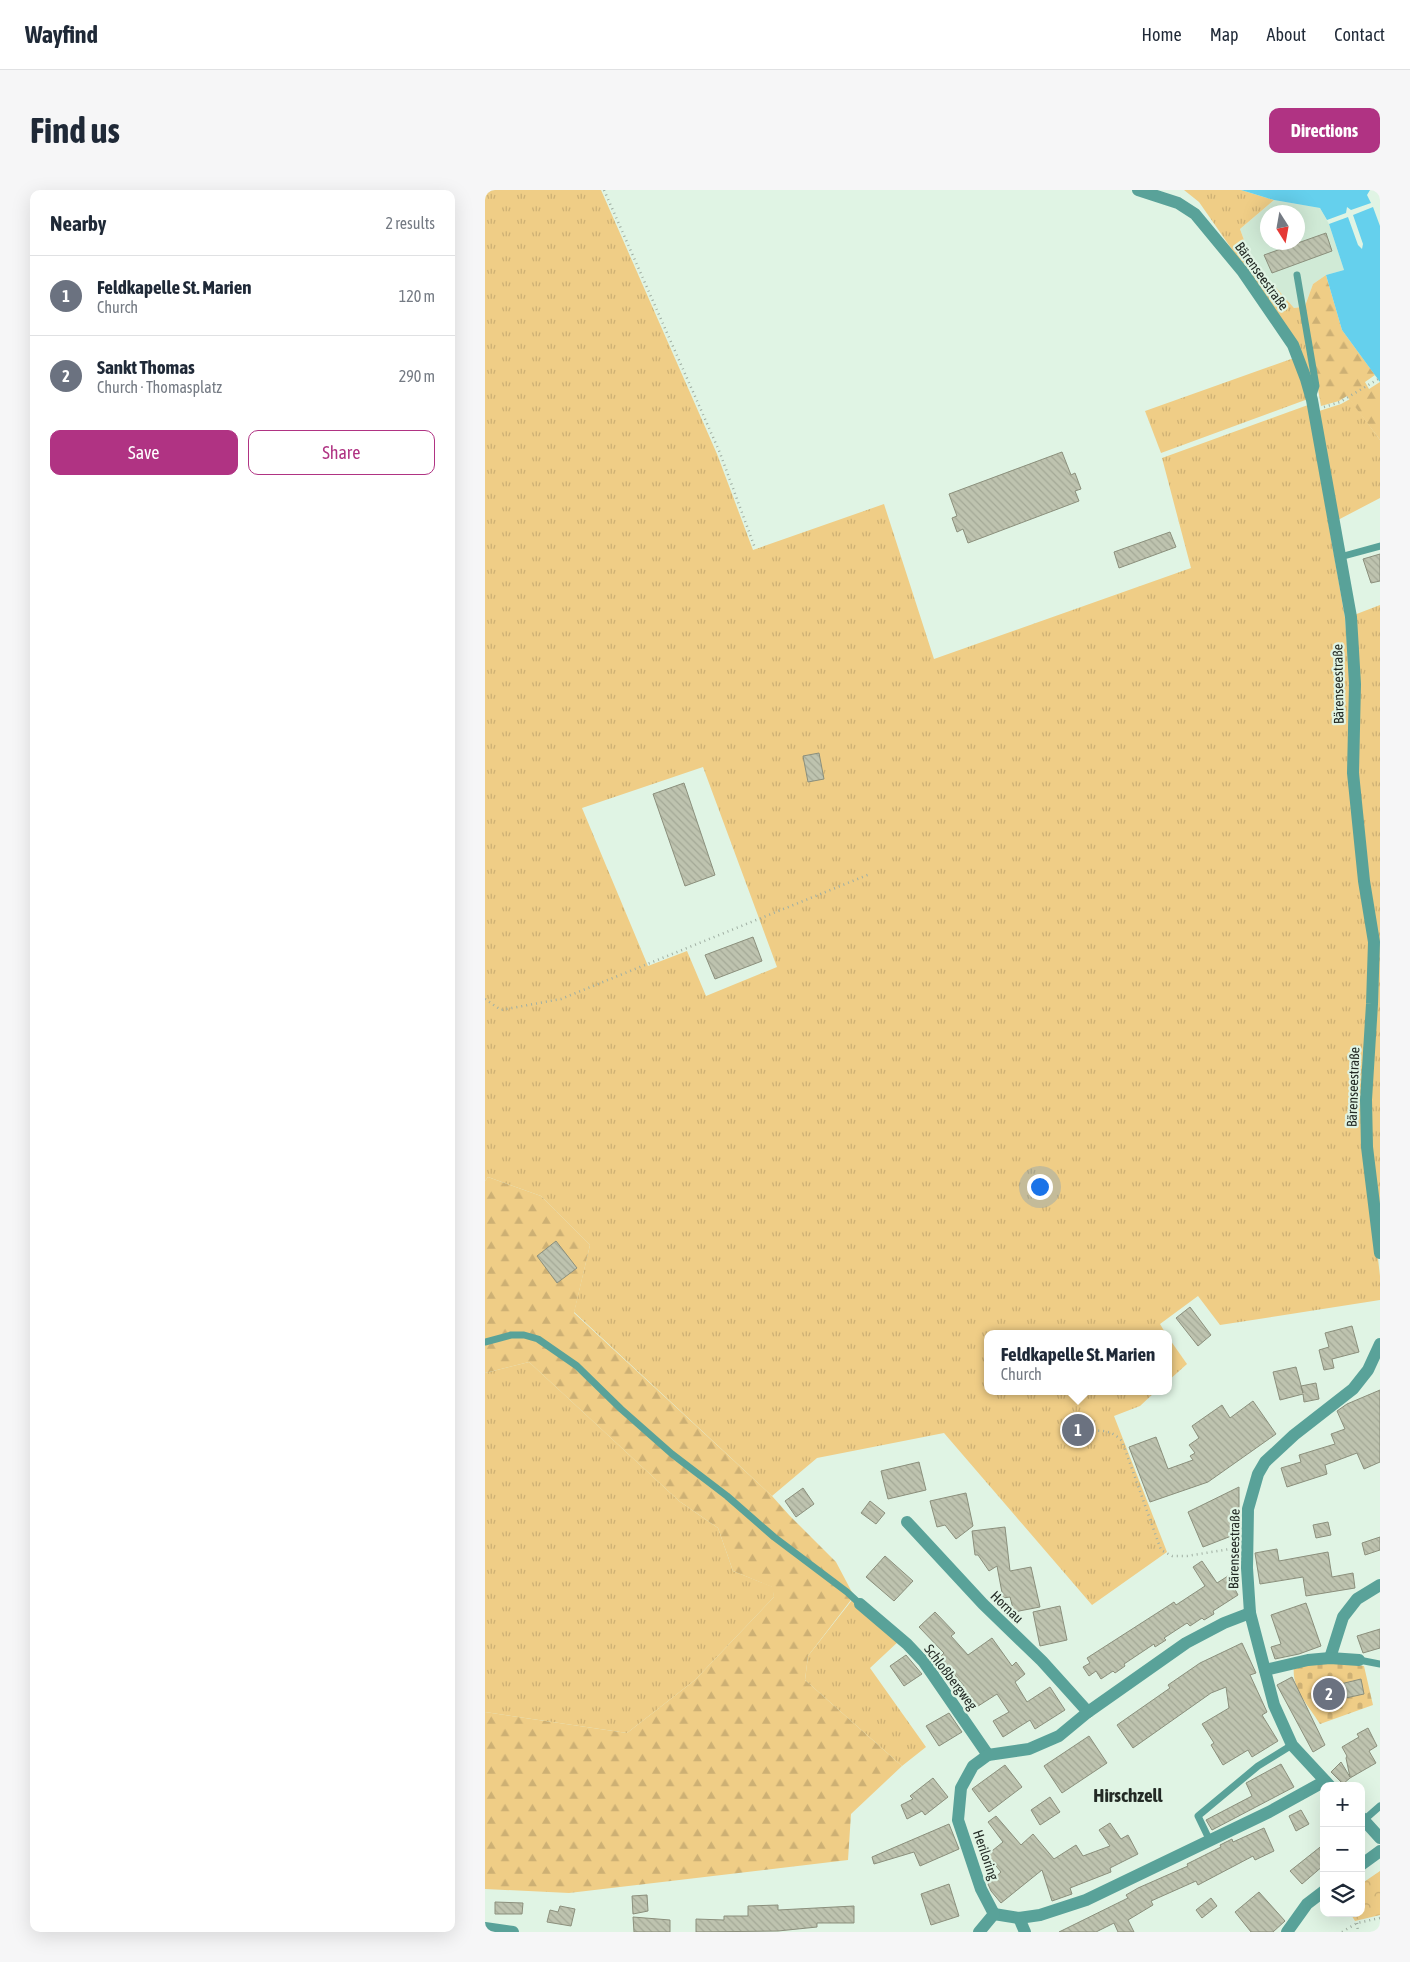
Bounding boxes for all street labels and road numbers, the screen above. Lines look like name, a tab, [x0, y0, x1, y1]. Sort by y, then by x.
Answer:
street label: Bärenseestraße	[1232, 239, 1292, 313]
street label: Bärenseestraße	[1329, 644, 1347, 724]
street label: Bärenseestraße	[1344, 1047, 1362, 1127]
street label: Bärenseestraße	[1225, 1509, 1243, 1589]
street label: Hornau	[987, 1588, 1027, 1626]
street label: Schloßbergweg	[921, 1641, 981, 1713]
street label: Heriloring	[970, 1828, 1002, 1882]

